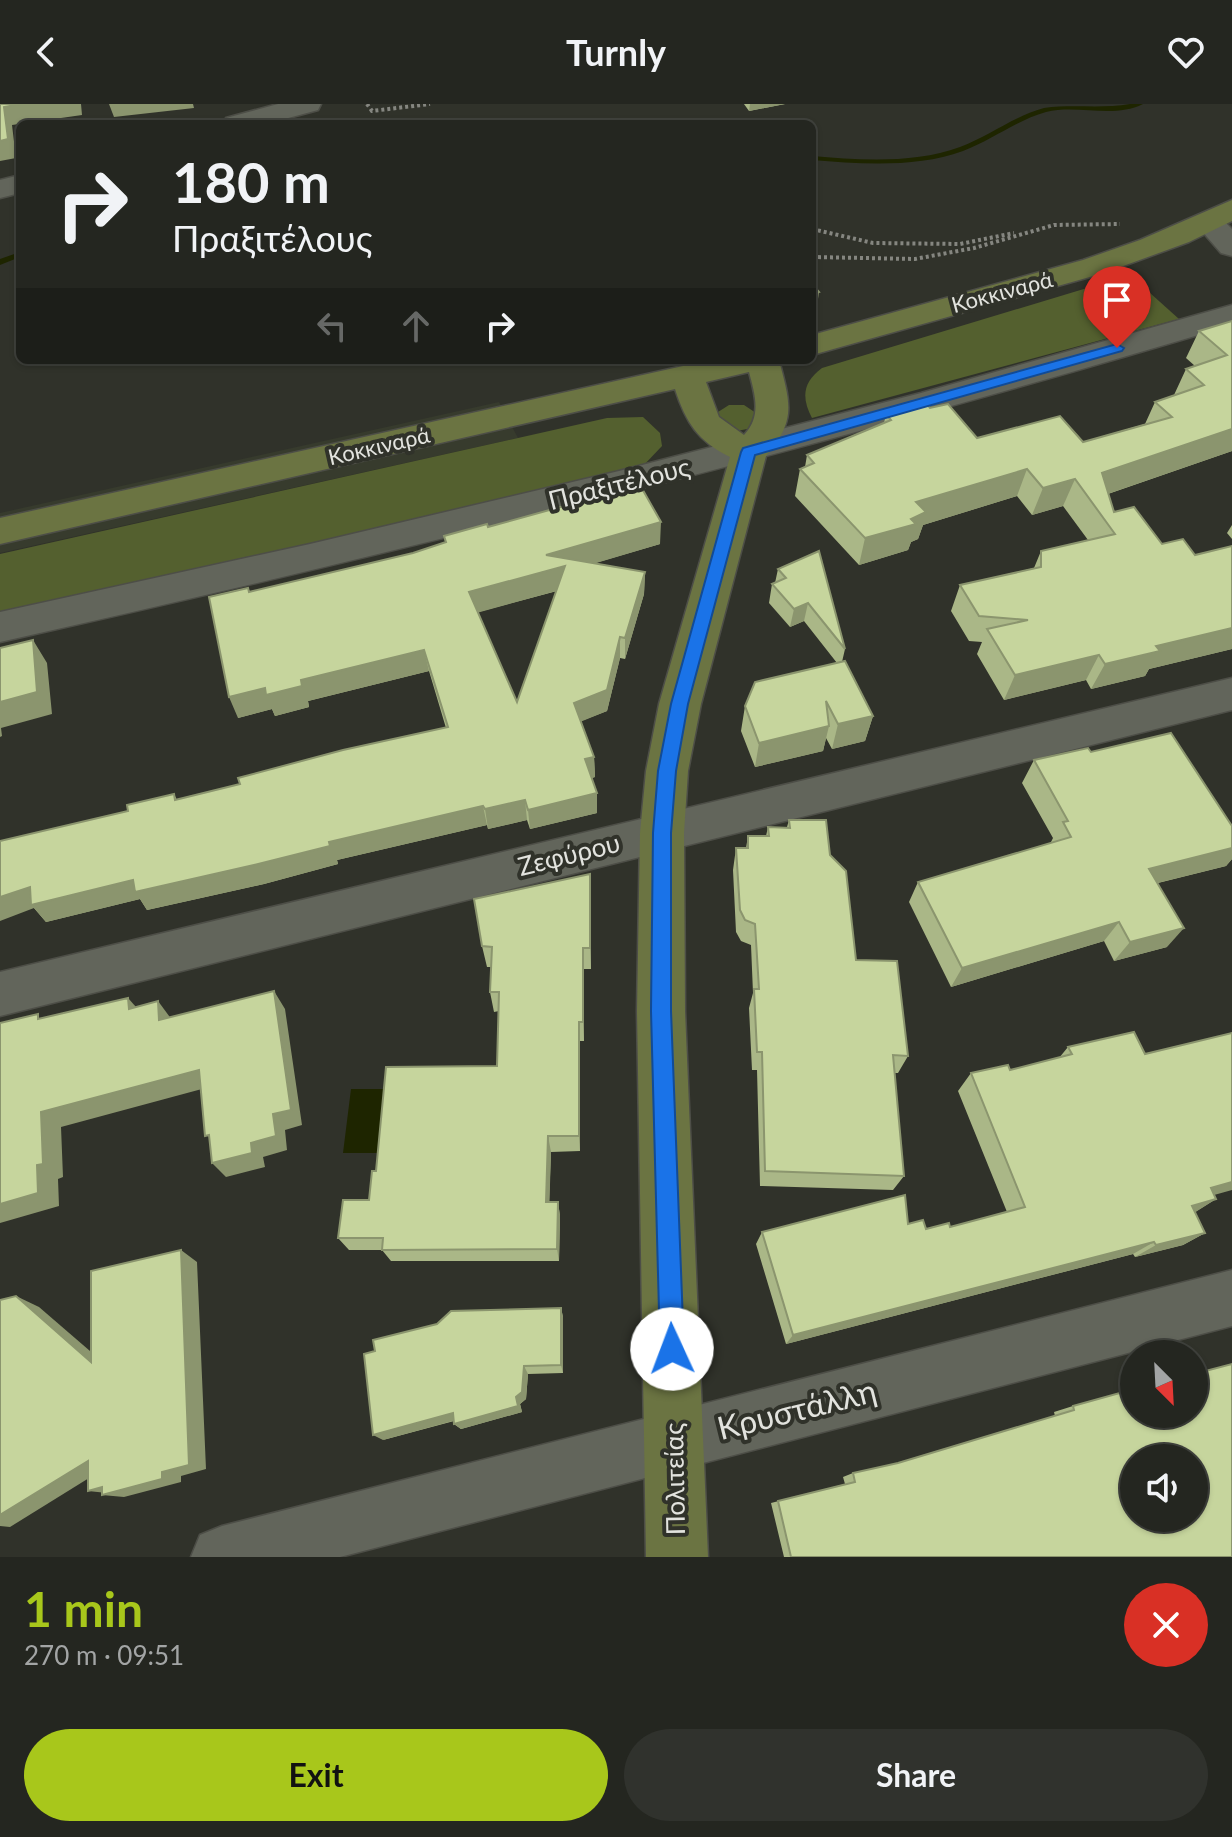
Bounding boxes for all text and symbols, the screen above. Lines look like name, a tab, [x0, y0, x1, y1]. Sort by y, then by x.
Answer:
icon: back	[24, 30, 68, 74]
text: Turnly	[566, 30, 666, 74]
icon: heart	[1164, 30, 1208, 74]
text: 180 m	[172, 148, 330, 215]
icon: right	[40, 152, 144, 256]
text: Πραξιτέλους	[172, 216, 372, 260]
street label: Κοκκιναρά	[948, 265, 1055, 318]
pin	[1083, 266, 1151, 348]
icon: arrive	[1095, 278, 1139, 322]
icon: left	[310, 304, 354, 348]
icon: ahead	[394, 304, 438, 348]
icon: right	[478, 304, 522, 348]
street label: Κοκκιναρά	[325, 421, 432, 470]
street label: Πραξιτέλους	[545, 450, 693, 516]
street label: Ζεφύρου	[514, 826, 623, 882]
position arrow	[630, 1307, 714, 1391]
north arrow	[1120, 1340, 1208, 1428]
map controls	[1120, 1340, 1208, 1532]
street label: Κρυστάλλη	[713, 1370, 880, 1447]
street label: Πολιτείας	[657, 1423, 691, 1535]
button: sound	[1120, 1444, 1208, 1532]
text: 1 min	[24, 1580, 143, 1637]
button: close	[1124, 1583, 1208, 1667]
text: 270 m · 09:51	[24, 1639, 184, 1671]
button: Exit	[24, 1729, 608, 1821]
button: Share	[624, 1729, 1208, 1821]

